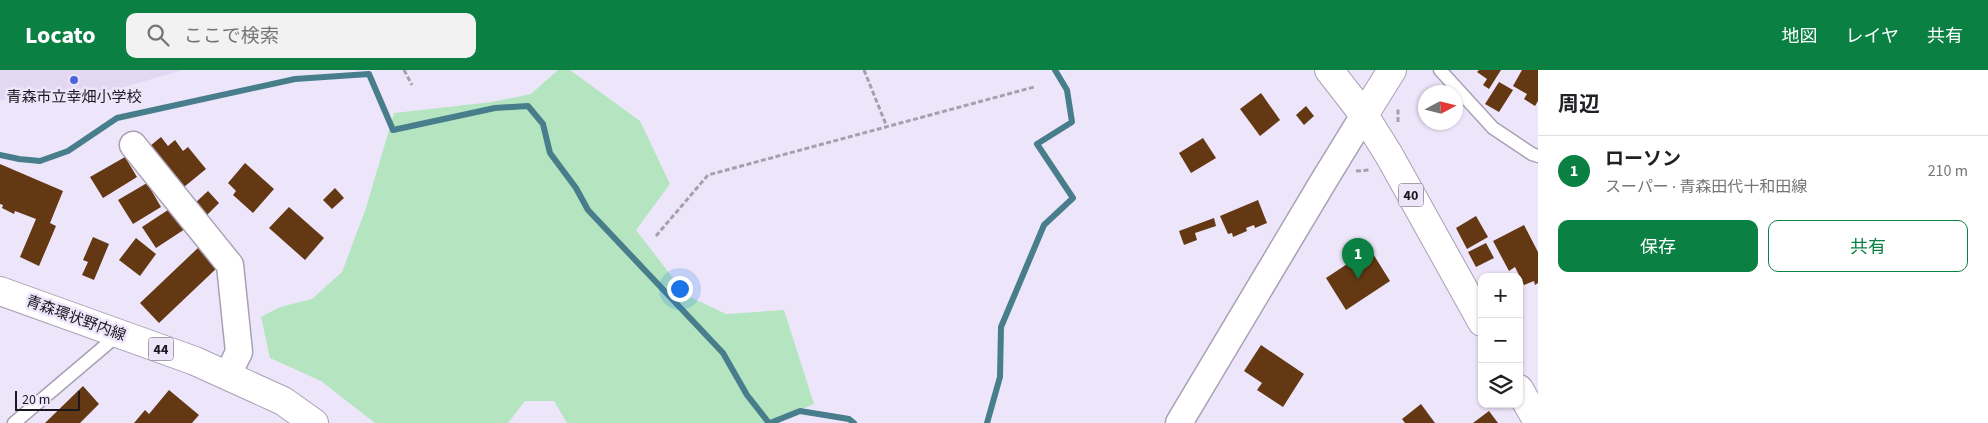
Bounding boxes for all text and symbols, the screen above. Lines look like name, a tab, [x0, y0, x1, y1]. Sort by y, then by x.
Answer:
search box	[126, 13, 476, 58]
text: Locato	[25, 18, 96, 53]
icon: search	[144, 21, 172, 49]
text: ここで検索	[184, 23, 279, 50]
text: 地図	[1782, 24, 1818, 49]
text: レイヤ	[1846, 24, 1899, 49]
text: 共有	[1927, 24, 1963, 49]
marker: 青森市立幸畑小学校	[68, 74, 80, 86]
north arrow	[1418, 85, 1463, 130]
place label: 青森市立幸畑小学校	[6, 87, 142, 108]
text: 周辺	[1558, 89, 1600, 119]
text: ローソン	[1605, 146, 1681, 173]
text: 1	[1570, 160, 1578, 182]
text: 210 m	[1928, 160, 1968, 182]
text: スーパー · 青森田代十和田線	[1605, 176, 1807, 198]
road number: 40	[1398, 184, 1424, 206]
button: 保存	[1558, 220, 1758, 272]
button: 共有	[1768, 220, 1968, 272]
pin: 1	[1342, 238, 1374, 279]
map controls	[1478, 273, 1523, 408]
button: +	[1478, 273, 1523, 318]
your location	[667, 276, 693, 302]
street label: 青森環状野内線	[23, 291, 129, 346]
button: −	[1478, 318, 1523, 363]
road number: 44	[148, 338, 174, 360]
button: layers	[1478, 363, 1523, 408]
scale bar	[15, 388, 80, 411]
text: 20 m	[22, 390, 50, 410]

